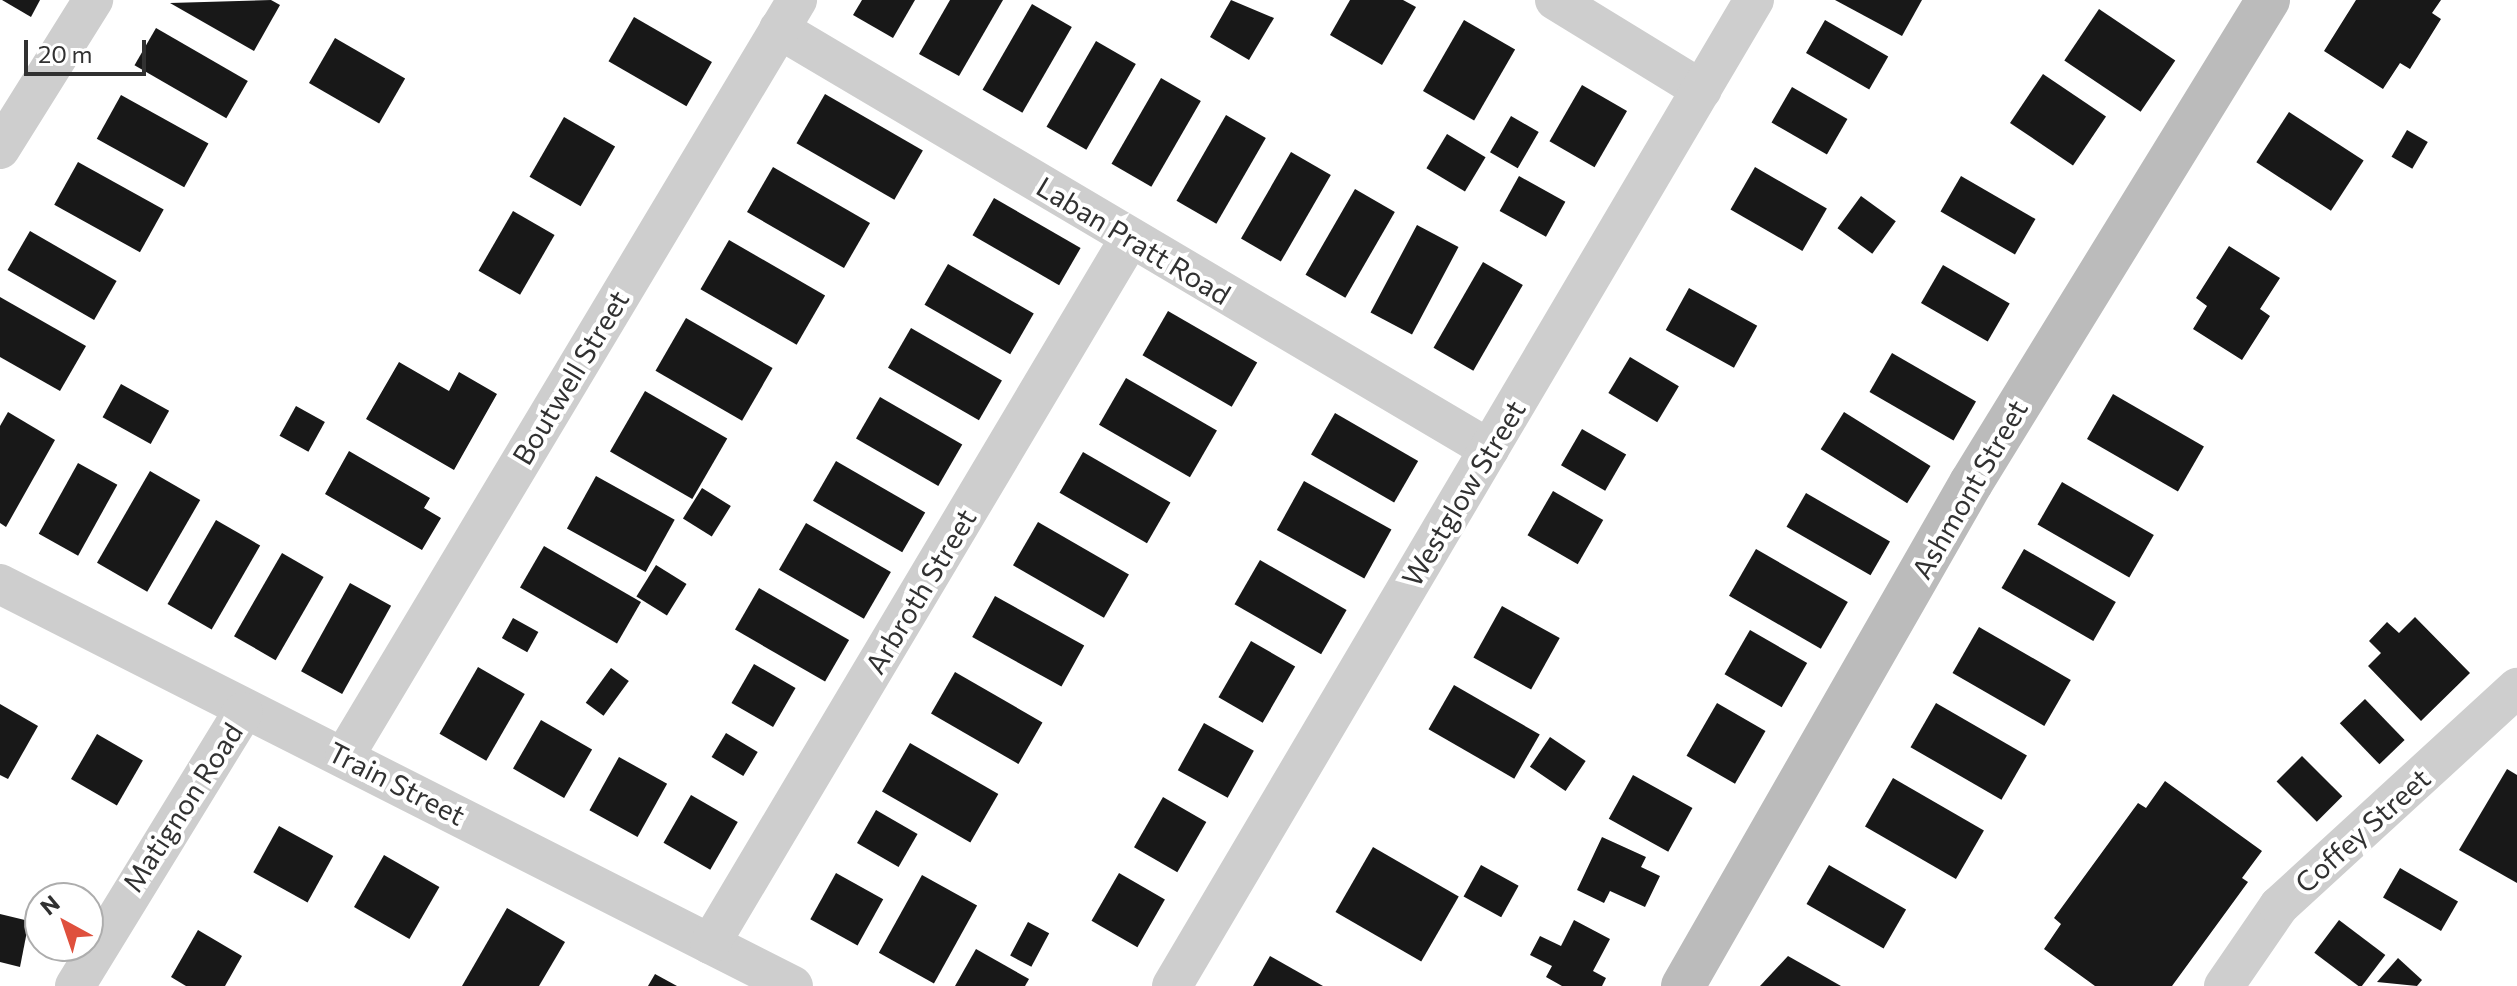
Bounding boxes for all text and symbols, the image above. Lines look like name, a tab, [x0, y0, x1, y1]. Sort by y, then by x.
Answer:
scale bar	[28, 24, 150, 74]
text: 20 m	[38, 39, 92, 68]
street label: Laban Pratt Road	[1031, 169, 1237, 311]
street label: Boutwell Street	[505, 284, 635, 470]
street label: Ashmont Street	[1904, 393, 2034, 585]
street label: Westglow Street	[1394, 394, 1532, 592]
street label: Arbroth Street	[858, 502, 982, 680]
street label: Matignon Road	[115, 716, 249, 898]
street label: Train Street	[323, 734, 471, 832]
street label: Coffey Street	[2288, 761, 2436, 899]
north arrow	[24, 882, 104, 962]
text: N	[35, 889, 65, 920]

